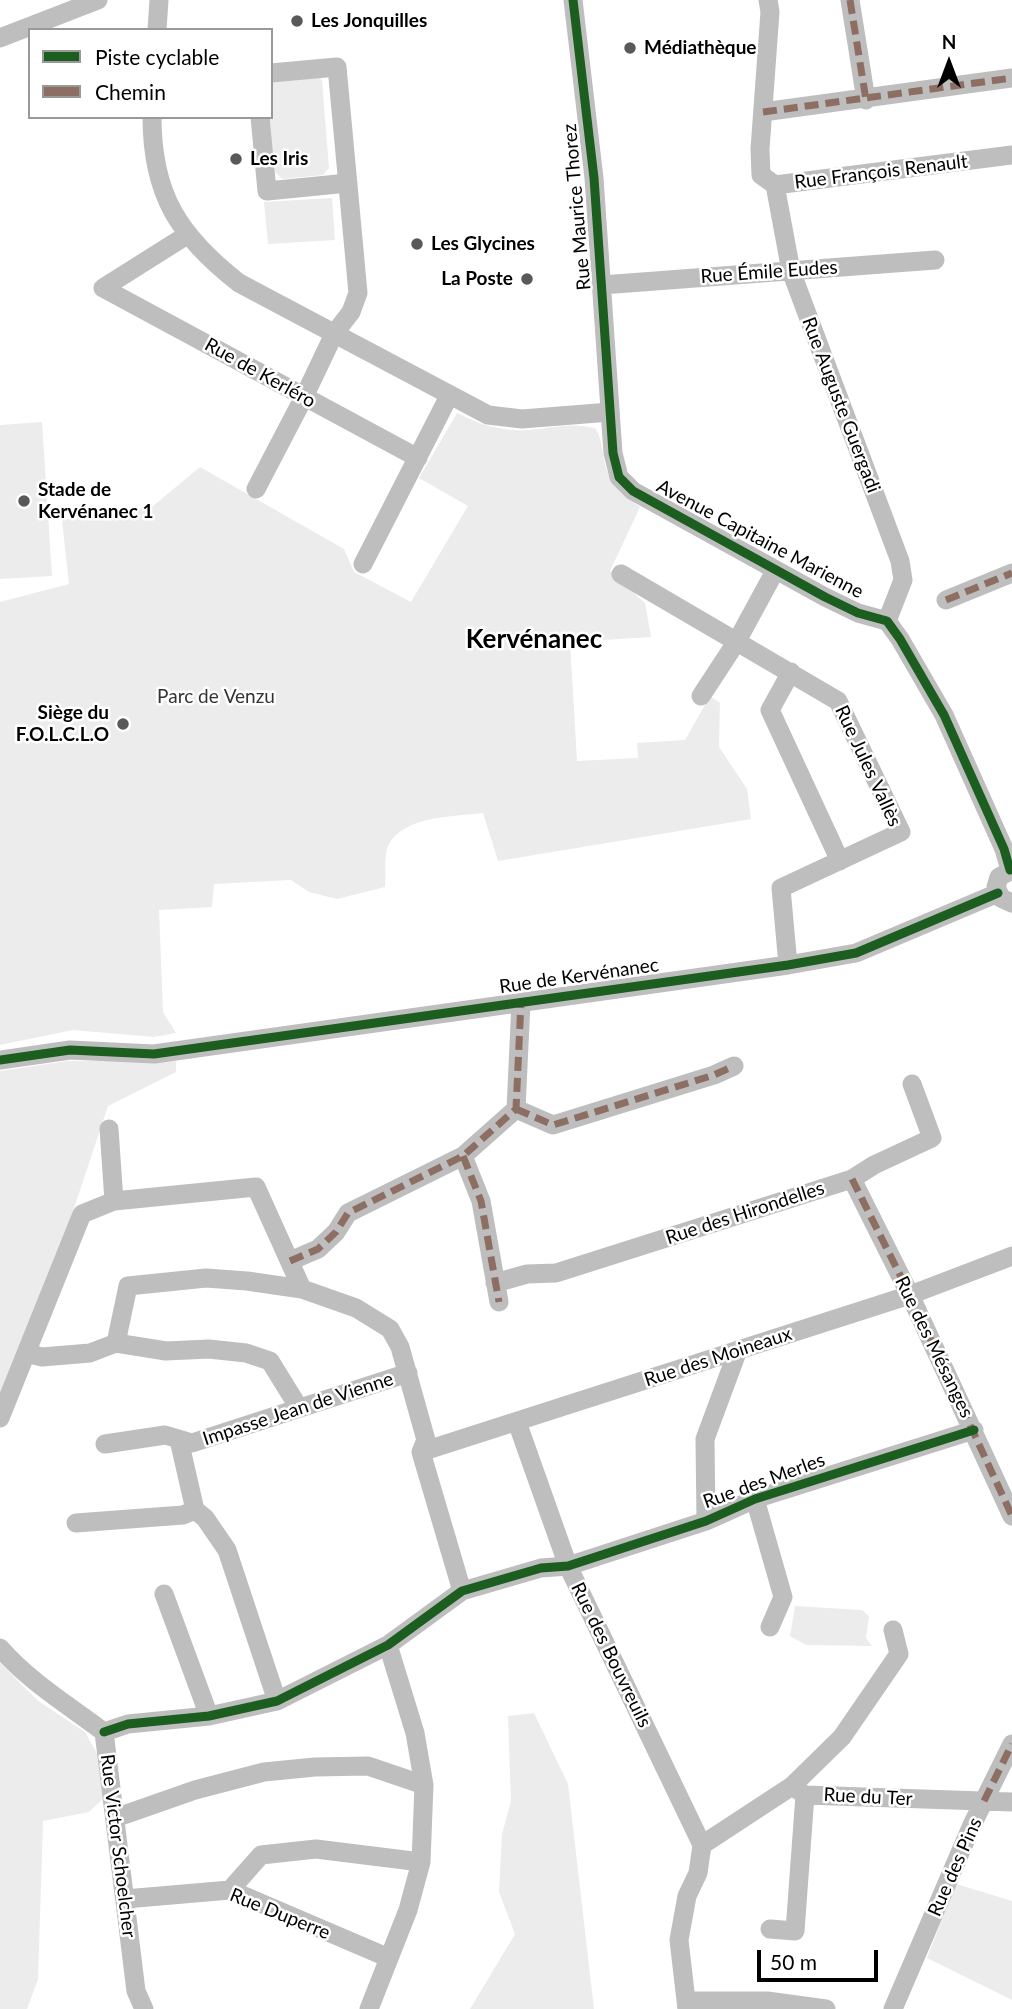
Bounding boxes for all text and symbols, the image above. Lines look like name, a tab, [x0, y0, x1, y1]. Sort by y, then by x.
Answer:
place label: Les Jonquilles	[311, 10, 427, 32]
marker: Les Jonquilles	[289, 13, 305, 29]
legend	[28, 28, 273, 119]
north arrow	[914, 28, 984, 98]
text: N	[942, 30, 956, 53]
place label: Médiathèque	[644, 37, 756, 59]
marker: Médiathèque	[622, 40, 638, 56]
text: Piste cyclable	[95, 44, 219, 69]
text: Chemin	[95, 79, 166, 104]
street label: Rue Maurice Thorez	[558, 123, 596, 291]
place label: Les Iris	[250, 148, 308, 170]
street label: Rue François Renault	[793, 150, 969, 194]
marker: Les Iris	[228, 151, 244, 167]
place label: Les Glycines	[431, 233, 535, 255]
marker: Les Glycines	[409, 236, 425, 252]
street label: Rue Émile Eudes	[700, 256, 838, 288]
place label: La Poste	[441, 268, 513, 290]
marker: La Poste	[519, 271, 535, 287]
street label: Rue Auguste Guergadi	[797, 314, 885, 496]
street label: Rue de Kerléro	[201, 333, 319, 413]
street label: Avenue Capitaine Marienne	[653, 475, 867, 603]
place label: Stade de Kervénanec 1	[38, 479, 153, 523]
marker: Stade de Kervénanec 1	[16, 493, 32, 509]
district label: Kervénanec	[466, 624, 602, 656]
park label: Parc de Venzu	[157, 686, 275, 708]
place label: Siège du F.O.L.C.L.O	[16, 702, 109, 746]
street label: Rue Jules Vallès	[830, 702, 906, 830]
marker: Siège du F.O.L.C.L.O	[115, 716, 131, 732]
street label: Rue de Kervénanec	[498, 954, 660, 998]
street label: Rue des Hirondelles	[663, 1177, 827, 1249]
street label: Rue des Mésanges	[890, 1273, 978, 1421]
street label: Rue des Moineaux	[641, 1322, 795, 1392]
street label: Impasse Jean de Vienne	[200, 1367, 396, 1451]
street label: Rue des Merles	[700, 1448, 828, 1514]
street label: Rue des Bouvreuils	[566, 1579, 656, 1731]
street label: Rue Victor Schoelcher	[95, 1753, 141, 1939]
street label: Rue du Ter	[823, 1783, 913, 1811]
street label: Rue des Pins	[923, 1814, 987, 1920]
street label: Rue Duperre	[227, 1884, 333, 1944]
scale bar	[760, 1936, 881, 1980]
text: 50 m	[770, 1949, 817, 1974]

